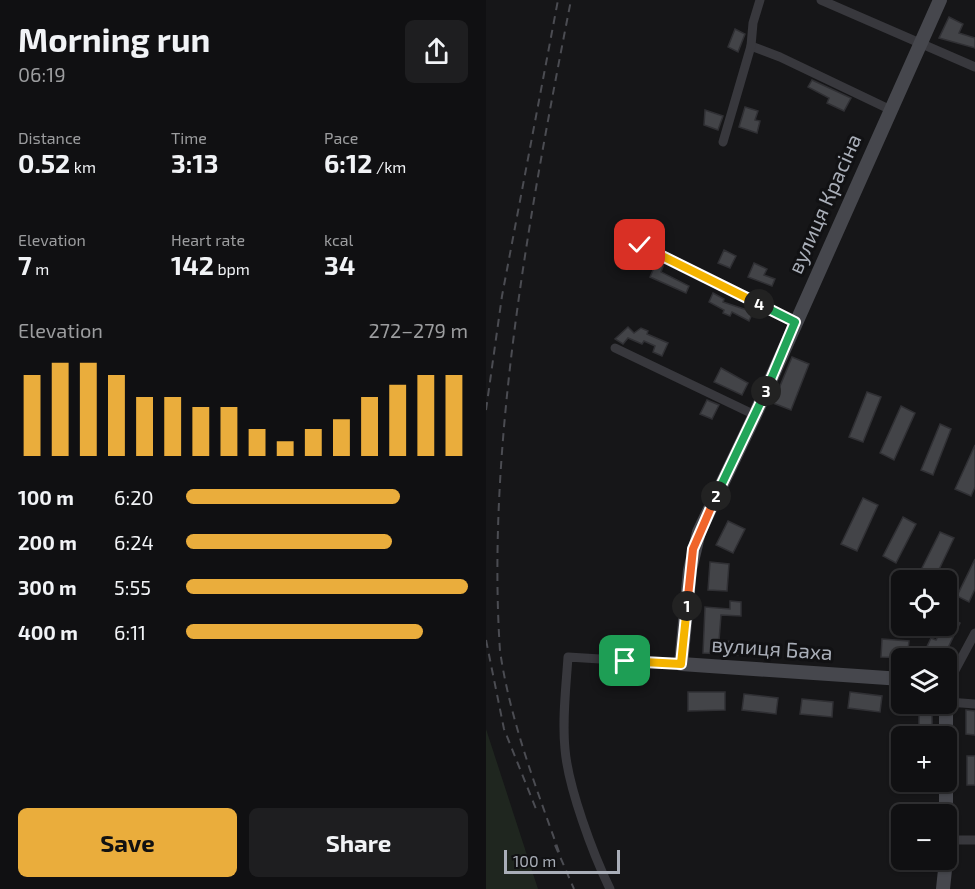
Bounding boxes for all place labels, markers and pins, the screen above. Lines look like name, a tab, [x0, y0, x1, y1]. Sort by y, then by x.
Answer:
pin	[614, 219, 665, 270]
pin: 4	[744, 289, 774, 319]
pin: 3	[751, 376, 781, 406]
pin: 2	[701, 481, 731, 511]
pin: 1	[672, 591, 702, 621]
pin	[599, 635, 650, 686]

